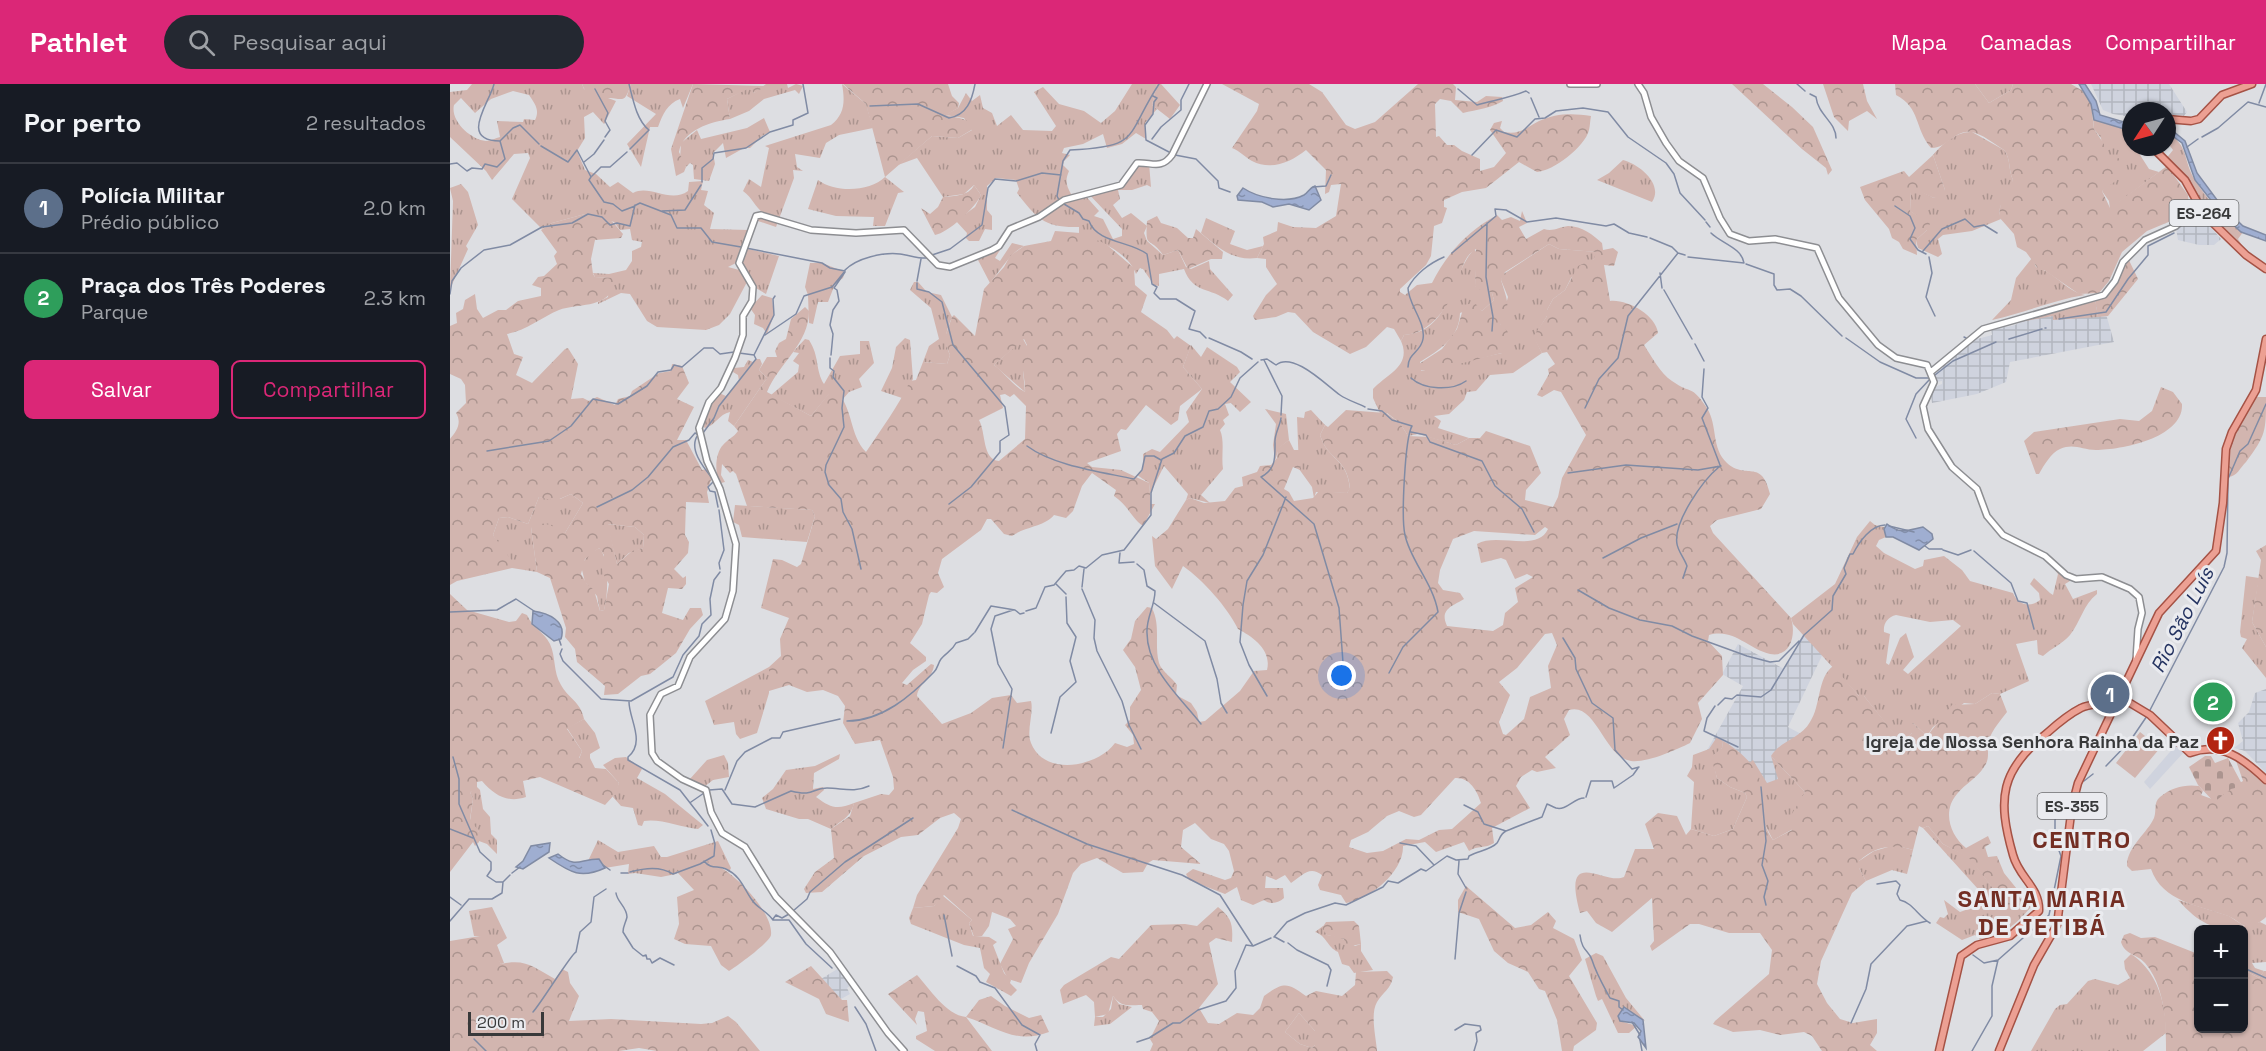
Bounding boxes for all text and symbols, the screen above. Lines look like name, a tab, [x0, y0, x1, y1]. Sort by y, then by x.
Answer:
search box	[164, 15, 584, 69]
text: Pathlet	[30, 24, 128, 60]
icon: search	[185, 26, 218, 59]
text: Pesquisar aqui	[233, 28, 387, 56]
text: Mapa	[1891, 29, 1947, 56]
text: Camadas	[1980, 29, 2072, 56]
text: Compartilhar	[2105, 29, 2236, 56]
north arrow	[2122, 102, 2176, 156]
text: Por perto	[24, 106, 141, 140]
text: 2 resultados	[306, 110, 426, 136]
text: Polícia Militar	[81, 181, 225, 209]
text: 1	[39, 195, 48, 221]
text: 2.0 km	[363, 195, 426, 221]
road number: ES-264	[2170, 200, 2238, 226]
text: Prédio público	[81, 209, 219, 235]
text: Praça dos Três Poderes	[81, 271, 326, 299]
text: 2	[38, 285, 49, 311]
text: 2.3 km	[364, 285, 426, 311]
text: Parque	[81, 299, 148, 325]
button: Salvar	[24, 360, 219, 419]
button: Compartilhar	[231, 360, 426, 419]
water label: Rio São Luís	[2144, 562, 2220, 677]
your location	[1327, 661, 1356, 690]
pin: 1	[2090, 672, 2130, 716]
pin: 2	[2194, 680, 2232, 724]
church icon: Igreja de Nossa Senhora Rainha da Paz	[2204, 725, 2236, 757]
place label: Igreja de Nossa Senhora Rainha da Paz	[1866, 730, 2199, 753]
road number: ES-355	[2038, 793, 2106, 819]
district label: CENTRO	[2032, 824, 2132, 855]
district label: SANTA MARIA DE JETIBÁ	[1957, 883, 2127, 942]
map controls	[2194, 925, 2248, 1033]
button: +	[2194, 925, 2248, 979]
button: −	[2194, 979, 2248, 1033]
scale bar	[468, 1009, 544, 1036]
text: 200 m	[477, 1012, 525, 1033]

